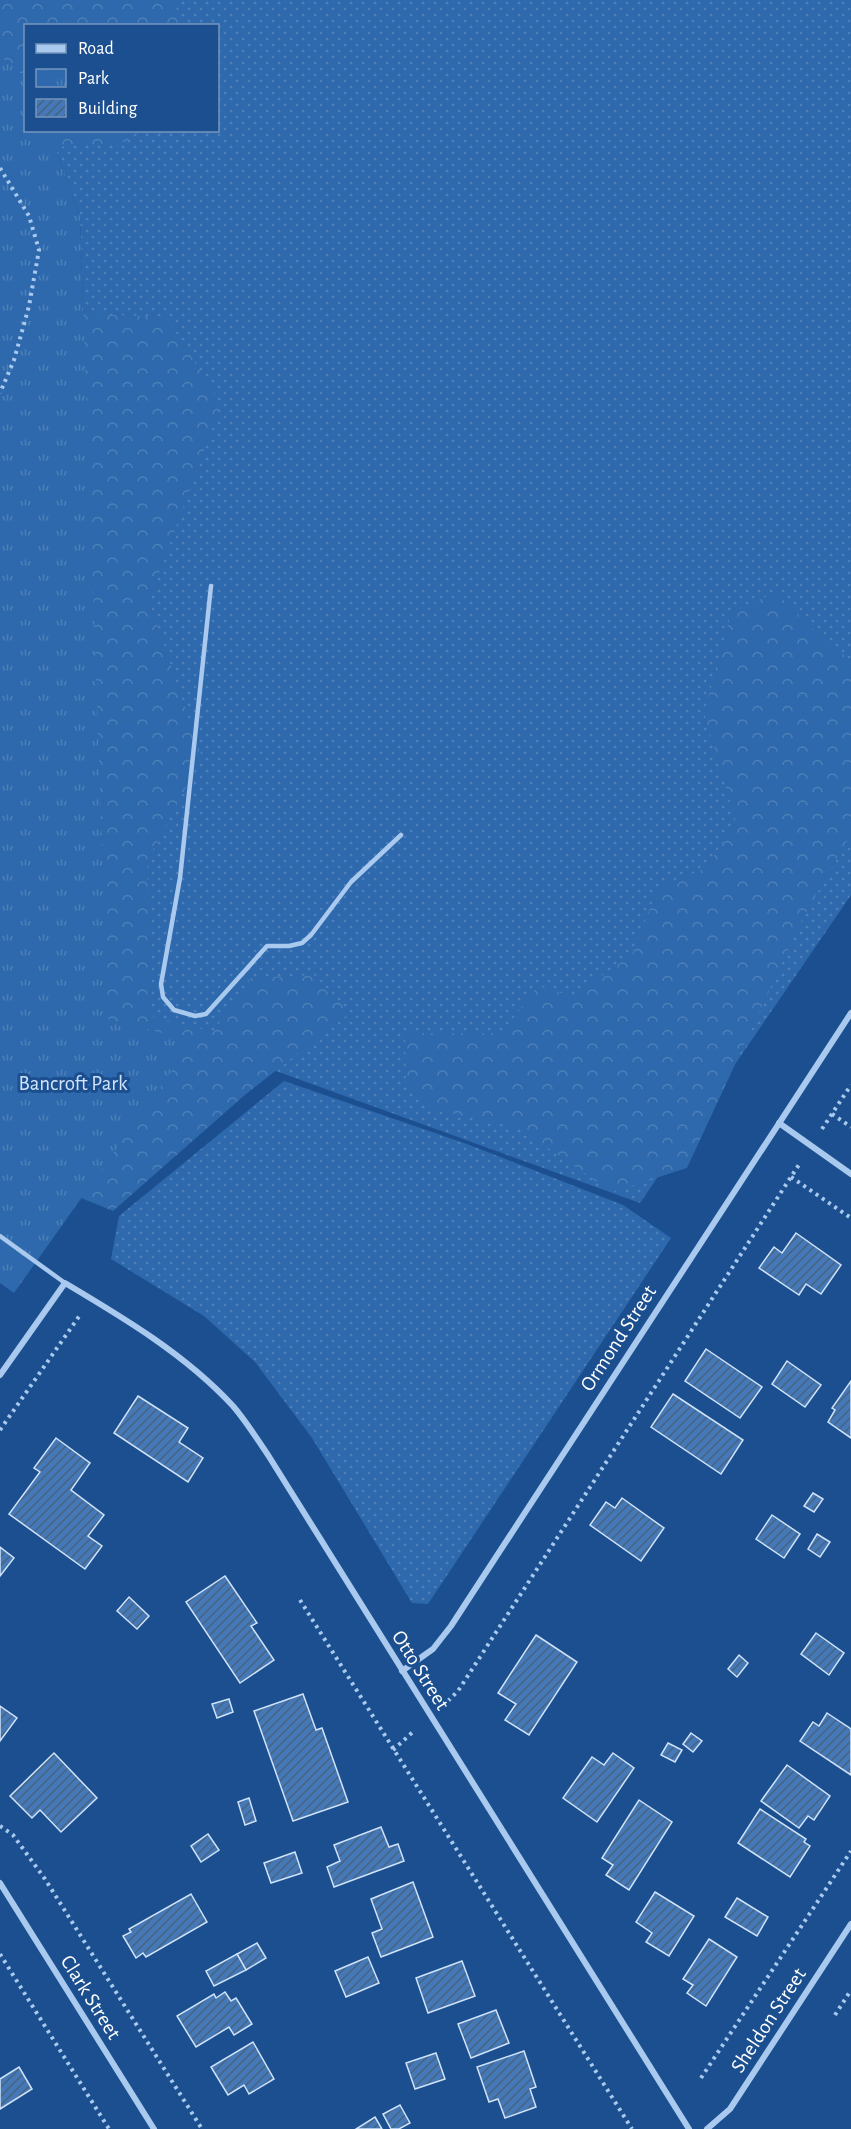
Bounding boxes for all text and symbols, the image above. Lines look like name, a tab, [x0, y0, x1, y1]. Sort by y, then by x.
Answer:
legend	[24, 24, 219, 132]
text: Road	[78, 40, 114, 58]
text: Park	[78, 70, 110, 88]
text: Building	[78, 100, 138, 118]
park label: Bancroft Park	[18, 1073, 128, 1094]
street label: Ormond Street	[576, 1281, 661, 1395]
street label: Otto Street	[388, 1627, 453, 1714]
street label: Clark Street	[57, 1951, 125, 2043]
street label: Sheldon Street	[727, 1964, 810, 2076]

